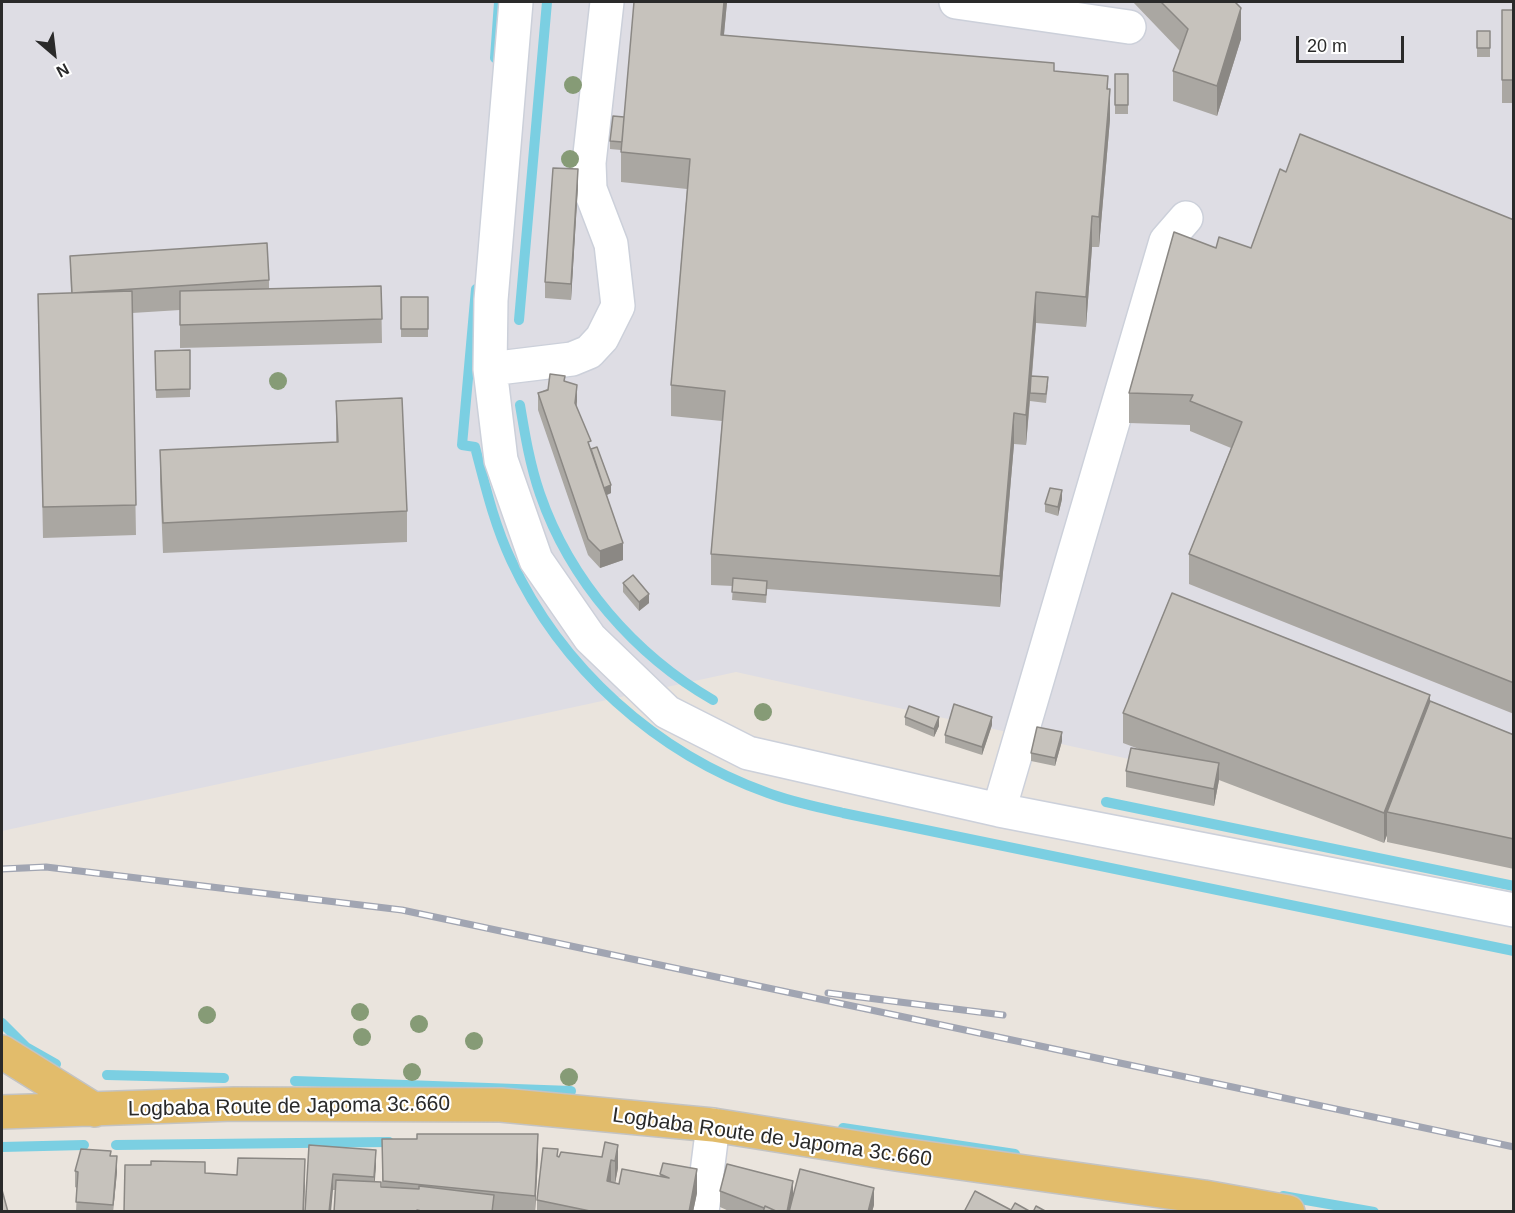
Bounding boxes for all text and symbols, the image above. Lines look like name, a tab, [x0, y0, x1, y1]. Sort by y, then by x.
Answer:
north arrow	[24, 24, 84, 84]
scale bar	[1299, 24, 1407, 62]
text: 20 m	[1307, 36, 1347, 56]
text: N	[54, 60, 72, 81]
street label: Logbaba Route de Japoma 3c.660	[128, 1092, 450, 1122]
street label: Logbaba Route de Japoma 3c.660	[611, 1103, 933, 1173]

